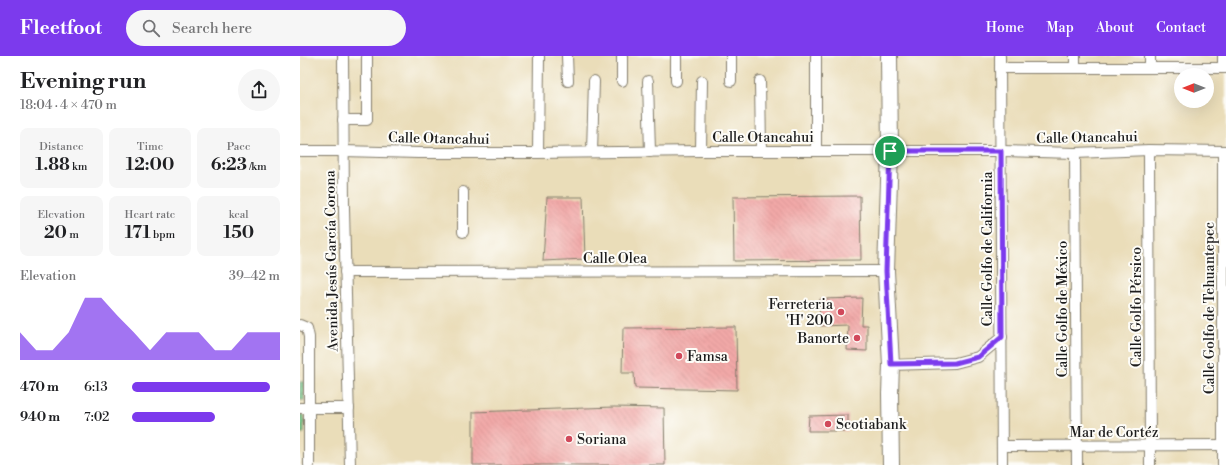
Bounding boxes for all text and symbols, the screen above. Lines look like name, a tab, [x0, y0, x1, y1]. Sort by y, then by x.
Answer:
search box	[126, 10, 406, 46]
text: Fleetfoot	[20, 16, 102, 40]
icon: search	[140, 17, 162, 39]
text: Search here	[172, 19, 252, 38]
text: Home	[986, 19, 1024, 37]
text: Map	[1046, 19, 1074, 37]
text: About	[1096, 19, 1134, 37]
text: Contact	[1156, 19, 1206, 37]
text: Evening run	[20, 68, 146, 95]
north arrow	[1174, 68, 1214, 108]
map controls	[1174, 68, 1214, 108]
button: share	[238, 69, 280, 111]
text: 18:04 · 4 × 470 m	[20, 97, 117, 113]
street label: Calle Otancahui	[1036, 128, 1138, 148]
street label: Calle Otancahui	[388, 129, 490, 149]
street label: Calle Otancahui	[712, 129, 814, 147]
pin	[873, 134, 907, 168]
text: Distance	[39, 140, 84, 154]
text: Time	[137, 140, 163, 154]
text: Pace	[227, 140, 250, 154]
icon: arrive	[879, 140, 901, 162]
text: 1.88	[35, 154, 70, 176]
text: 12:00	[126, 154, 174, 176]
text: 6:23	[211, 154, 247, 176]
text: km	[70, 160, 87, 174]
text: /km	[247, 160, 267, 174]
street label: Avenida Jesús García Corona	[321, 169, 343, 353]
street label: Calle Golfo de California	[979, 171, 997, 327]
text: Elevation	[38, 208, 85, 222]
text: Heart rate	[125, 208, 175, 222]
text: kcal	[229, 208, 249, 222]
text: 20	[44, 222, 67, 244]
text: 171	[125, 222, 151, 244]
text: 150	[223, 222, 254, 244]
street label: Calle Golfo de Tehuantepec	[1201, 222, 1219, 394]
text: m	[67, 228, 79, 242]
text: bpm	[151, 228, 175, 242]
street label: Calle Golfo de México	[1054, 240, 1072, 377]
street label: Calle Golfo Pérsico	[1128, 247, 1146, 367]
street label: Calle Olea	[583, 250, 648, 268]
text: Elevation	[20, 268, 76, 284]
text: 39–42 m	[229, 268, 280, 284]
place label: Ferreteria 'H' 200	[768, 296, 834, 330]
marker: Ferreteria 'H' 200	[836, 307, 846, 317]
place label: Banorte	[797, 330, 849, 348]
marker: Banorte	[852, 333, 862, 343]
place label: Famsa	[687, 348, 729, 366]
marker: Famsa	[674, 351, 684, 361]
text: 470 m	[20, 379, 59, 395]
text: 6:13	[84, 379, 108, 395]
text: 940 m	[20, 409, 60, 425]
text: 7:02	[84, 409, 109, 425]
place label: Scotiabank	[836, 416, 907, 434]
marker: Scotiabank	[823, 419, 833, 429]
street label: Mar de Cortéz	[1070, 424, 1159, 442]
place label: Soriana	[577, 431, 627, 449]
marker: Soriana	[564, 434, 574, 444]

